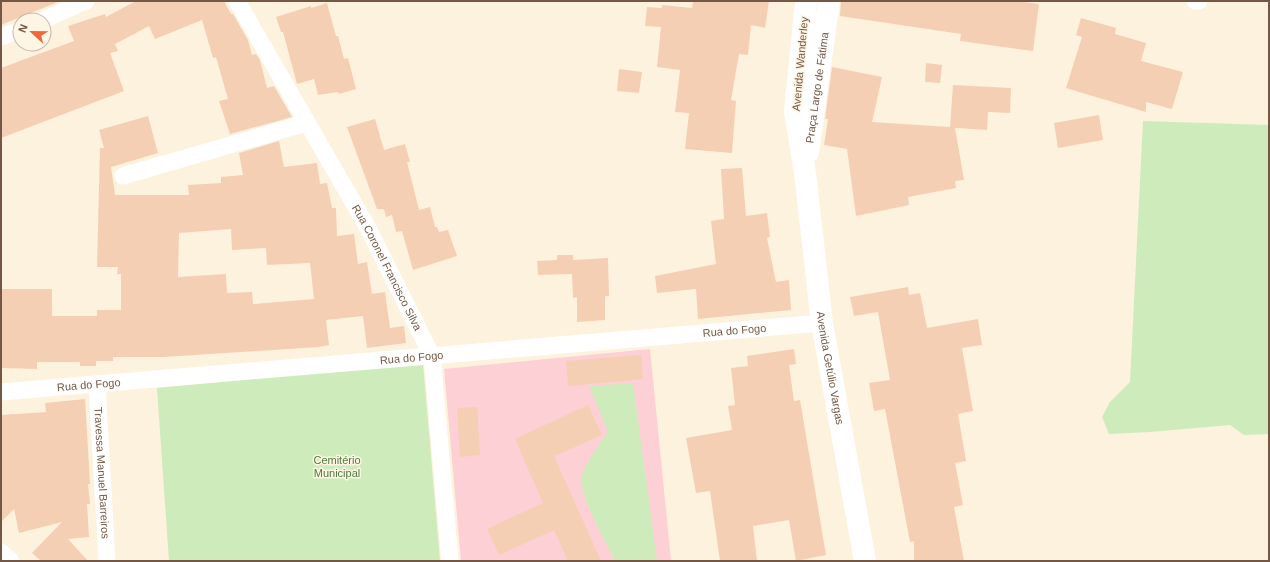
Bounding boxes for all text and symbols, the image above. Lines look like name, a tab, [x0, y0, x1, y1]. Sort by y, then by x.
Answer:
north arrow	[12, 12, 52, 52]
street label: Avenida Wanderley	[790, 16, 810, 112]
text: N	[16, 22, 30, 34]
street label: Praça Largo de Fátima	[803, 30, 831, 144]
street label: Rua Coronel Francisco Silva	[350, 203, 425, 333]
street label: Avenida Getúlio Vargas	[815, 311, 846, 426]
street label: Rua do Fogo	[702, 322, 767, 339]
street label: Rua do Fogo	[379, 349, 444, 366]
street label: Rua do Fogo	[56, 376, 121, 393]
street label: Travessa Manuel Barreiros	[92, 407, 112, 539]
park label: Cemitério Municipal	[313, 454, 361, 479]

